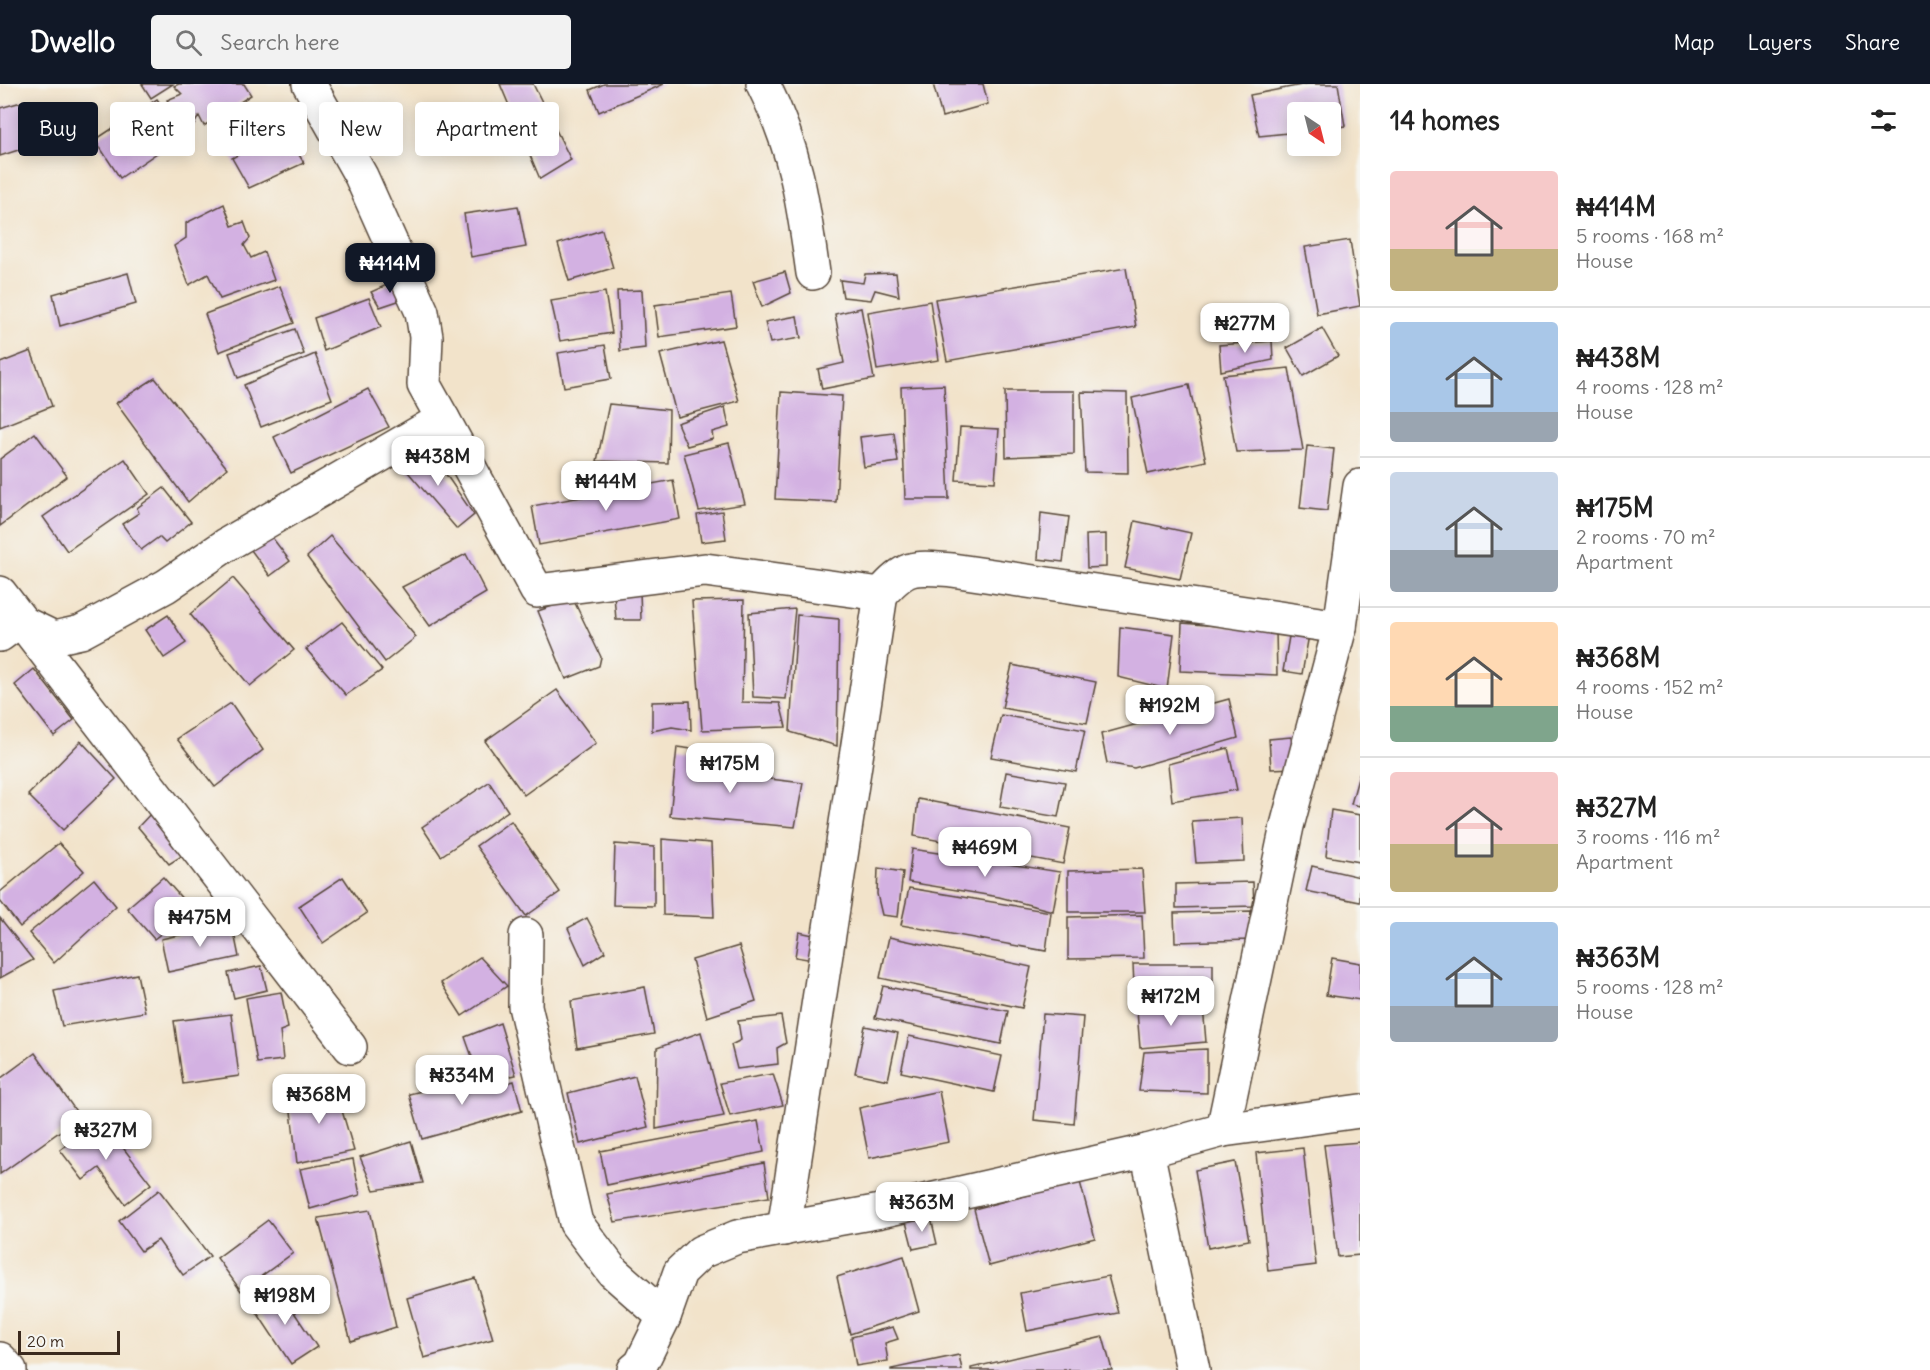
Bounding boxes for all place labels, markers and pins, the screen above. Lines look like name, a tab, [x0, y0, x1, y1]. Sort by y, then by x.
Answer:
pin: ₦414M	[348, 243, 432, 294]
pin: ₦277M	[1203, 303, 1287, 354]
pin: ₦438M	[396, 436, 480, 487]
pin: ₦144M	[564, 461, 648, 512]
pin: ₦192M	[1128, 685, 1212, 736]
pin: ₦175M	[688, 743, 772, 794]
pin: ₦469M	[943, 827, 1027, 878]
pin: ₦475M	[158, 897, 242, 948]
pin: ₦172M	[1129, 976, 1213, 1027]
pin: ₦334M	[420, 1055, 504, 1106]
pin: ₦368M	[277, 1074, 361, 1125]
pin: ₦327M	[64, 1110, 148, 1161]
pin: ₦363M	[880, 1182, 964, 1233]
pin: ₦198M	[243, 1275, 327, 1326]

